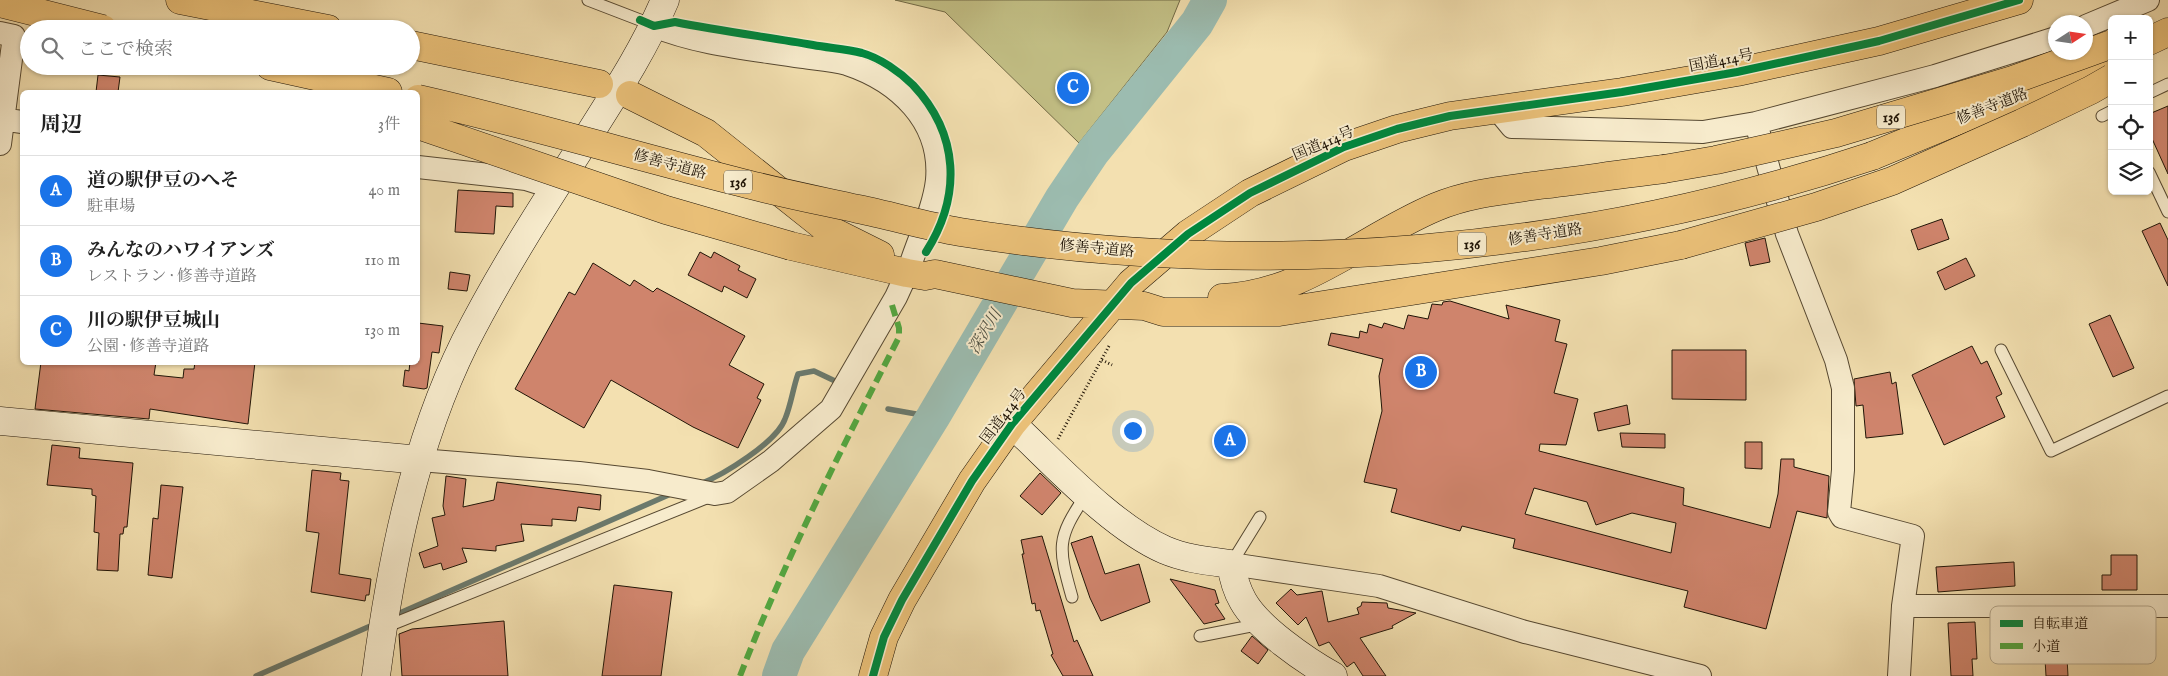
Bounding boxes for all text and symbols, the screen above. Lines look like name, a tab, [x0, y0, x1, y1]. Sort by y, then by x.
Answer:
north arrow	[2048, 15, 2093, 60]
map controls	[2108, 15, 2153, 195]
button: +	[2108, 15, 2153, 60]
search box	[20, 20, 420, 75]
icon: search	[38, 34, 66, 62]
text: ここで検索	[78, 38, 173, 62]
street label: 国道414号	[1687, 45, 1755, 76]
button: −	[2108, 60, 2153, 105]
pin: C	[1057, 69, 1089, 107]
street label: 修善寺道路	[1954, 84, 2031, 129]
road number: 136	[1877, 105, 1905, 128]
button: locate	[2108, 105, 2153, 150]
text: 周辺	[40, 112, 82, 139]
text: 3件	[378, 115, 400, 135]
street label: 国道414号	[1289, 122, 1357, 165]
street label: 修善寺道路	[631, 146, 709, 183]
button: layers	[2108, 150, 2153, 195]
text: 道の駅伊豆のへそ	[87, 169, 239, 193]
road number: 136	[724, 170, 752, 193]
text: A	[51, 181, 61, 201]
text: 40 m	[368, 181, 400, 201]
text: 駐車場	[87, 197, 135, 217]
street label: 修善寺道路	[1507, 219, 1584, 250]
road number: 136	[1458, 232, 1486, 255]
street label: 修善寺道路	[1059, 236, 1135, 261]
text: みんなのハワイアンズ	[87, 239, 275, 263]
text: B	[51, 251, 61, 271]
text: 110 m	[364, 251, 400, 271]
text: レストラン · 修善寺道路	[87, 267, 257, 287]
water label: 深沢川	[965, 305, 1008, 358]
text: 川の駅伊豆城山	[87, 309, 220, 333]
text: C	[50, 321, 62, 341]
text: 130 m	[364, 321, 400, 341]
text: 公園 · 修善寺道路	[87, 337, 210, 357]
pin: B	[1405, 353, 1437, 391]
street label: 国道414号	[976, 385, 1031, 448]
your location	[1120, 418, 1146, 444]
pin: A	[1214, 422, 1246, 460]
legend	[1990, 606, 2156, 664]
text: 自転車道	[2032, 615, 2088, 633]
text: 小道	[2032, 638, 2060, 656]

